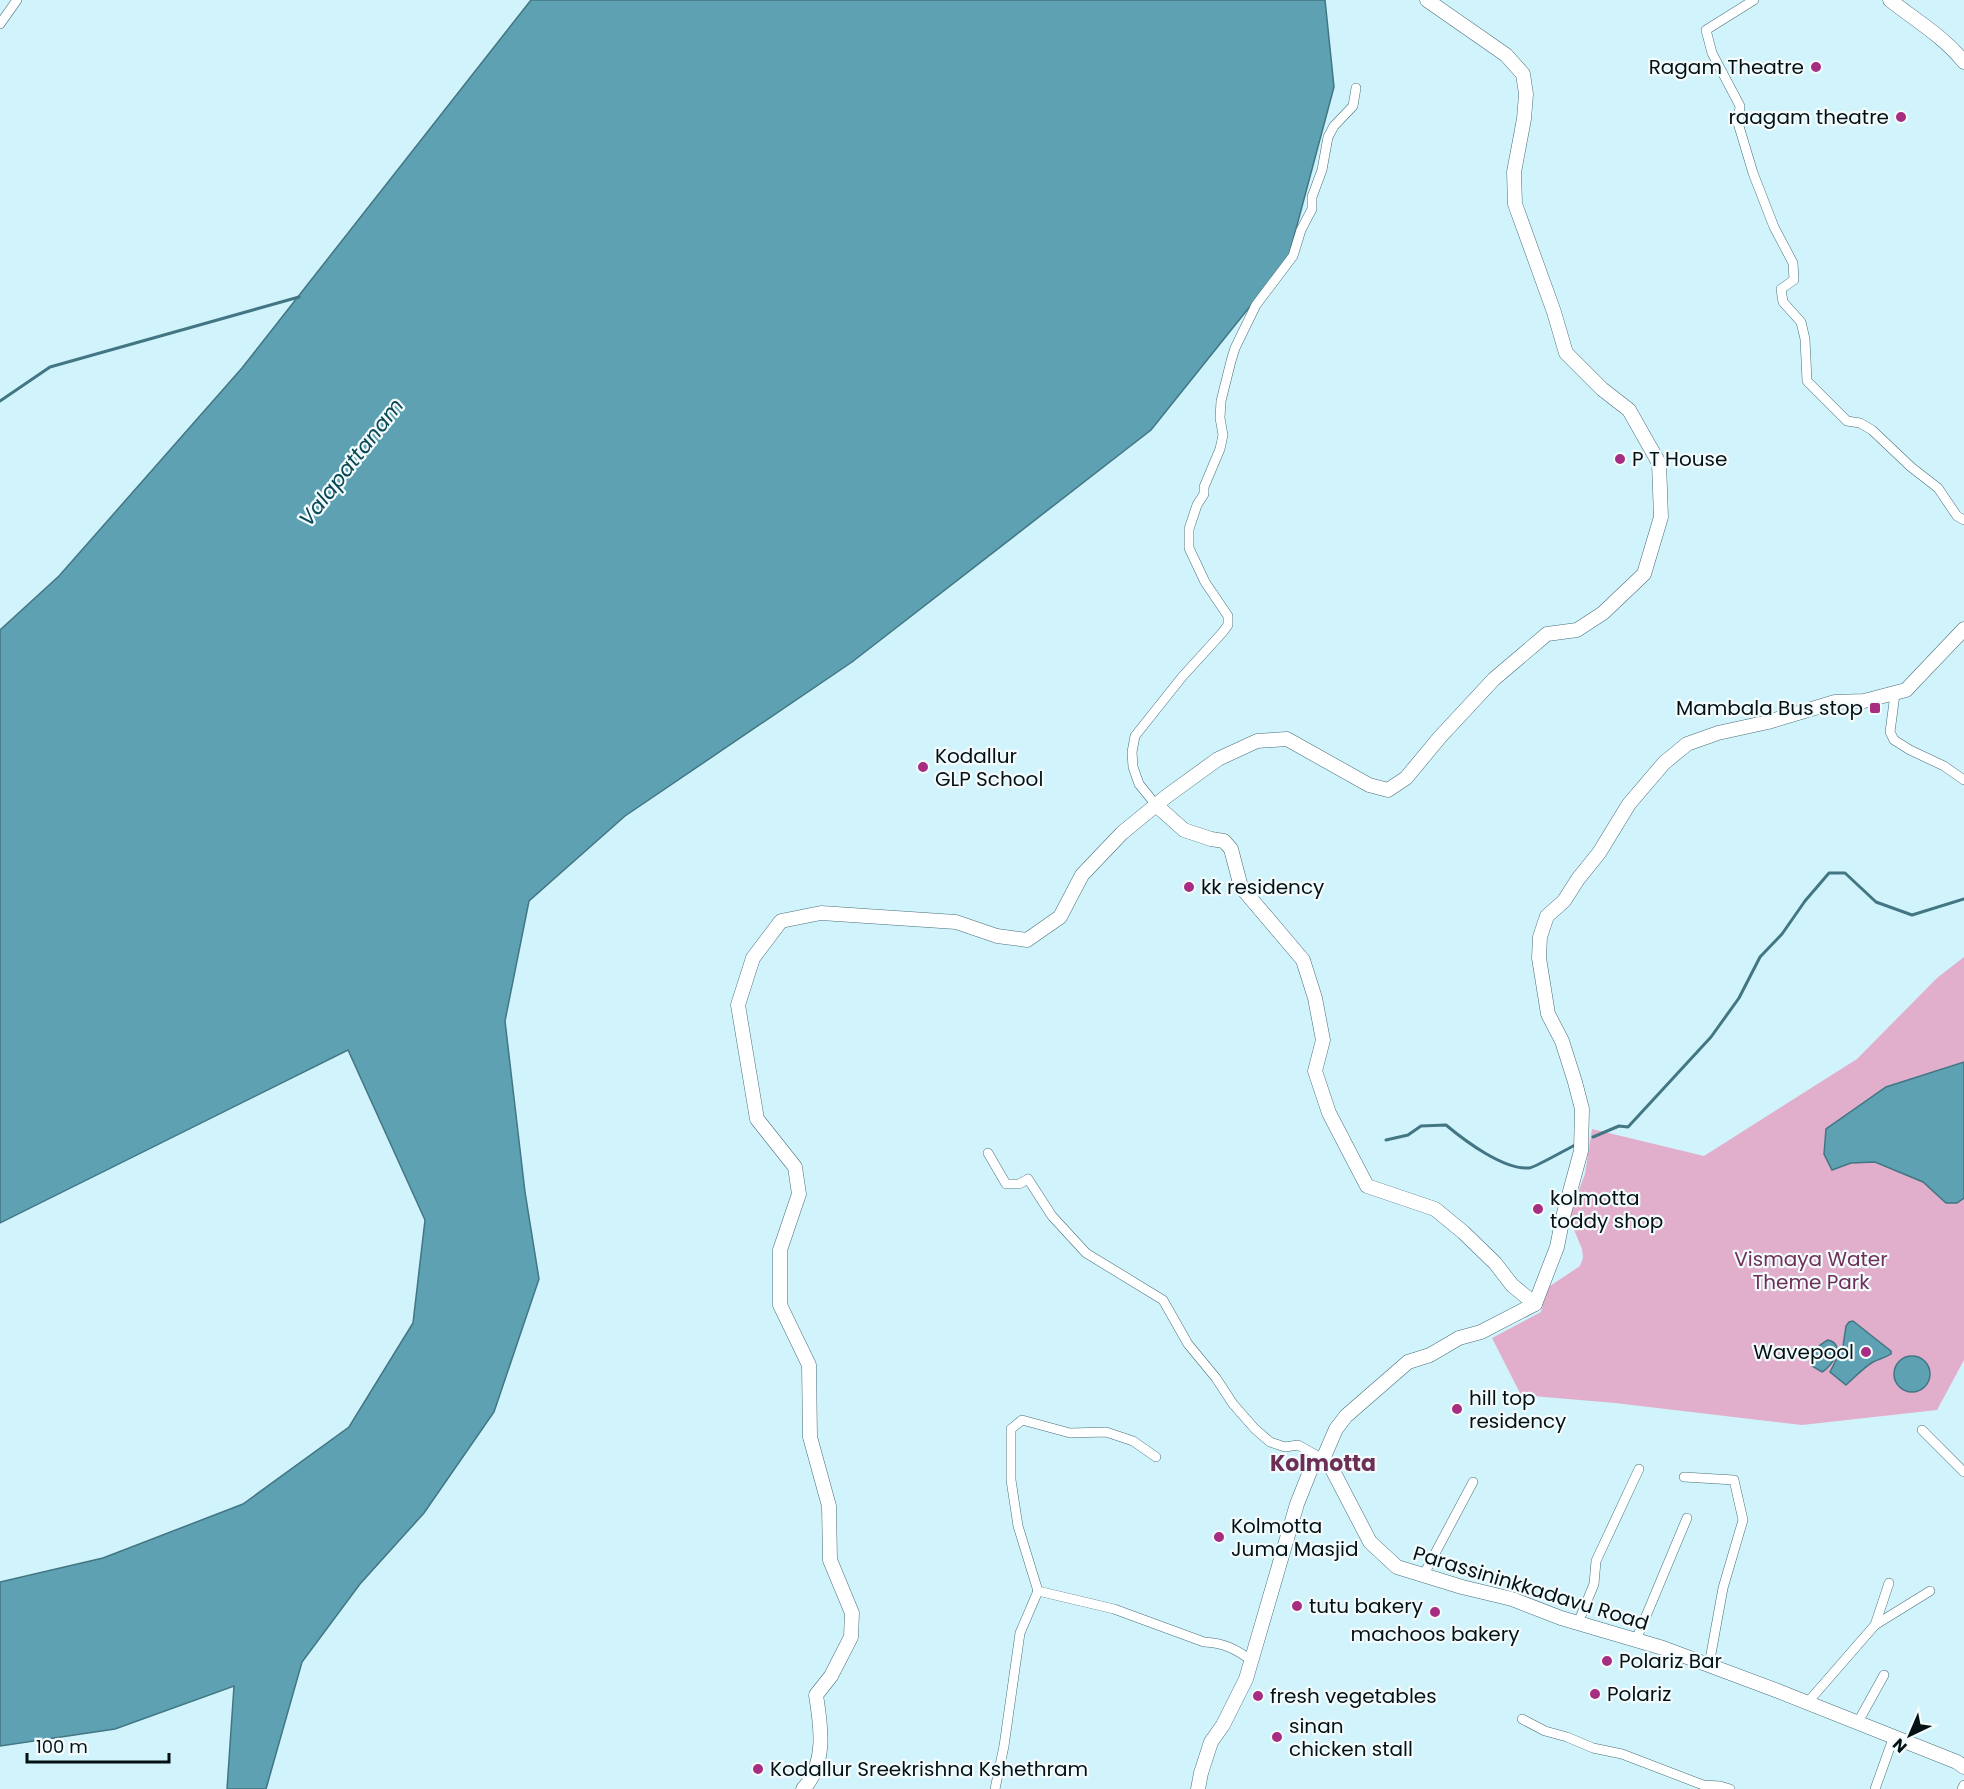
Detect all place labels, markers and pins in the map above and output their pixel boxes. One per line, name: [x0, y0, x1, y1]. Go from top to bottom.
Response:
place label: Ragam Theatre: [1649, 53, 1804, 81]
marker: Ragam Theatre: [1809, 60, 1823, 74]
place label: raagam theatre: [1728, 103, 1889, 131]
marker: raagam theatre: [1894, 110, 1908, 124]
place label: P T House: [1632, 445, 1727, 473]
marker: P T House: [1613, 452, 1627, 466]
place label: Mambala Bus stop: [1676, 694, 1863, 722]
marker: Mambala Bus stop: [1868, 701, 1882, 715]
place label: Kodallur GLP School: [935, 742, 1043, 793]
marker: Kodallur GLP School: [916, 760, 930, 774]
place label: kk residency: [1201, 873, 1324, 901]
marker: kk residency: [1182, 880, 1196, 894]
place label: kolmotta toddy shop: [1550, 1184, 1663, 1235]
marker: kolmotta toddy shop: [1531, 1202, 1545, 1216]
place label: Wavepool: [1753, 1338, 1854, 1366]
marker: Wavepool: [1859, 1345, 1873, 1359]
place label: hill top residency: [1469, 1384, 1566, 1435]
marker: hill top residency: [1450, 1402, 1464, 1416]
place label: Kolmotta Juma Masjid: [1231, 1512, 1358, 1563]
marker: Kolmotta Juma Masjid: [1212, 1530, 1226, 1544]
place label: tutu bakery: [1309, 1592, 1423, 1620]
marker: tutu bakery: [1290, 1599, 1304, 1613]
marker: machoos bakery: [1428, 1605, 1442, 1619]
place label: machoos bakery: [1351, 1620, 1519, 1648]
place label: Polariz Bar: [1619, 1647, 1722, 1675]
marker: Polariz Bar: [1600, 1654, 1614, 1668]
place label: Polariz: [1607, 1680, 1671, 1708]
place label: fresh vegetables: [1270, 1682, 1437, 1710]
marker: Polariz: [1588, 1687, 1602, 1701]
marker: fresh vegetables: [1251, 1689, 1265, 1703]
place label: sinan chicken stall: [1289, 1712, 1413, 1763]
marker: sinan chicken stall: [1270, 1730, 1284, 1744]
place label: Kodallur Sreekrishna Kshethram: [770, 1755, 1088, 1783]
marker: Kodallur Sreekrishna Kshethram: [751, 1762, 765, 1776]

